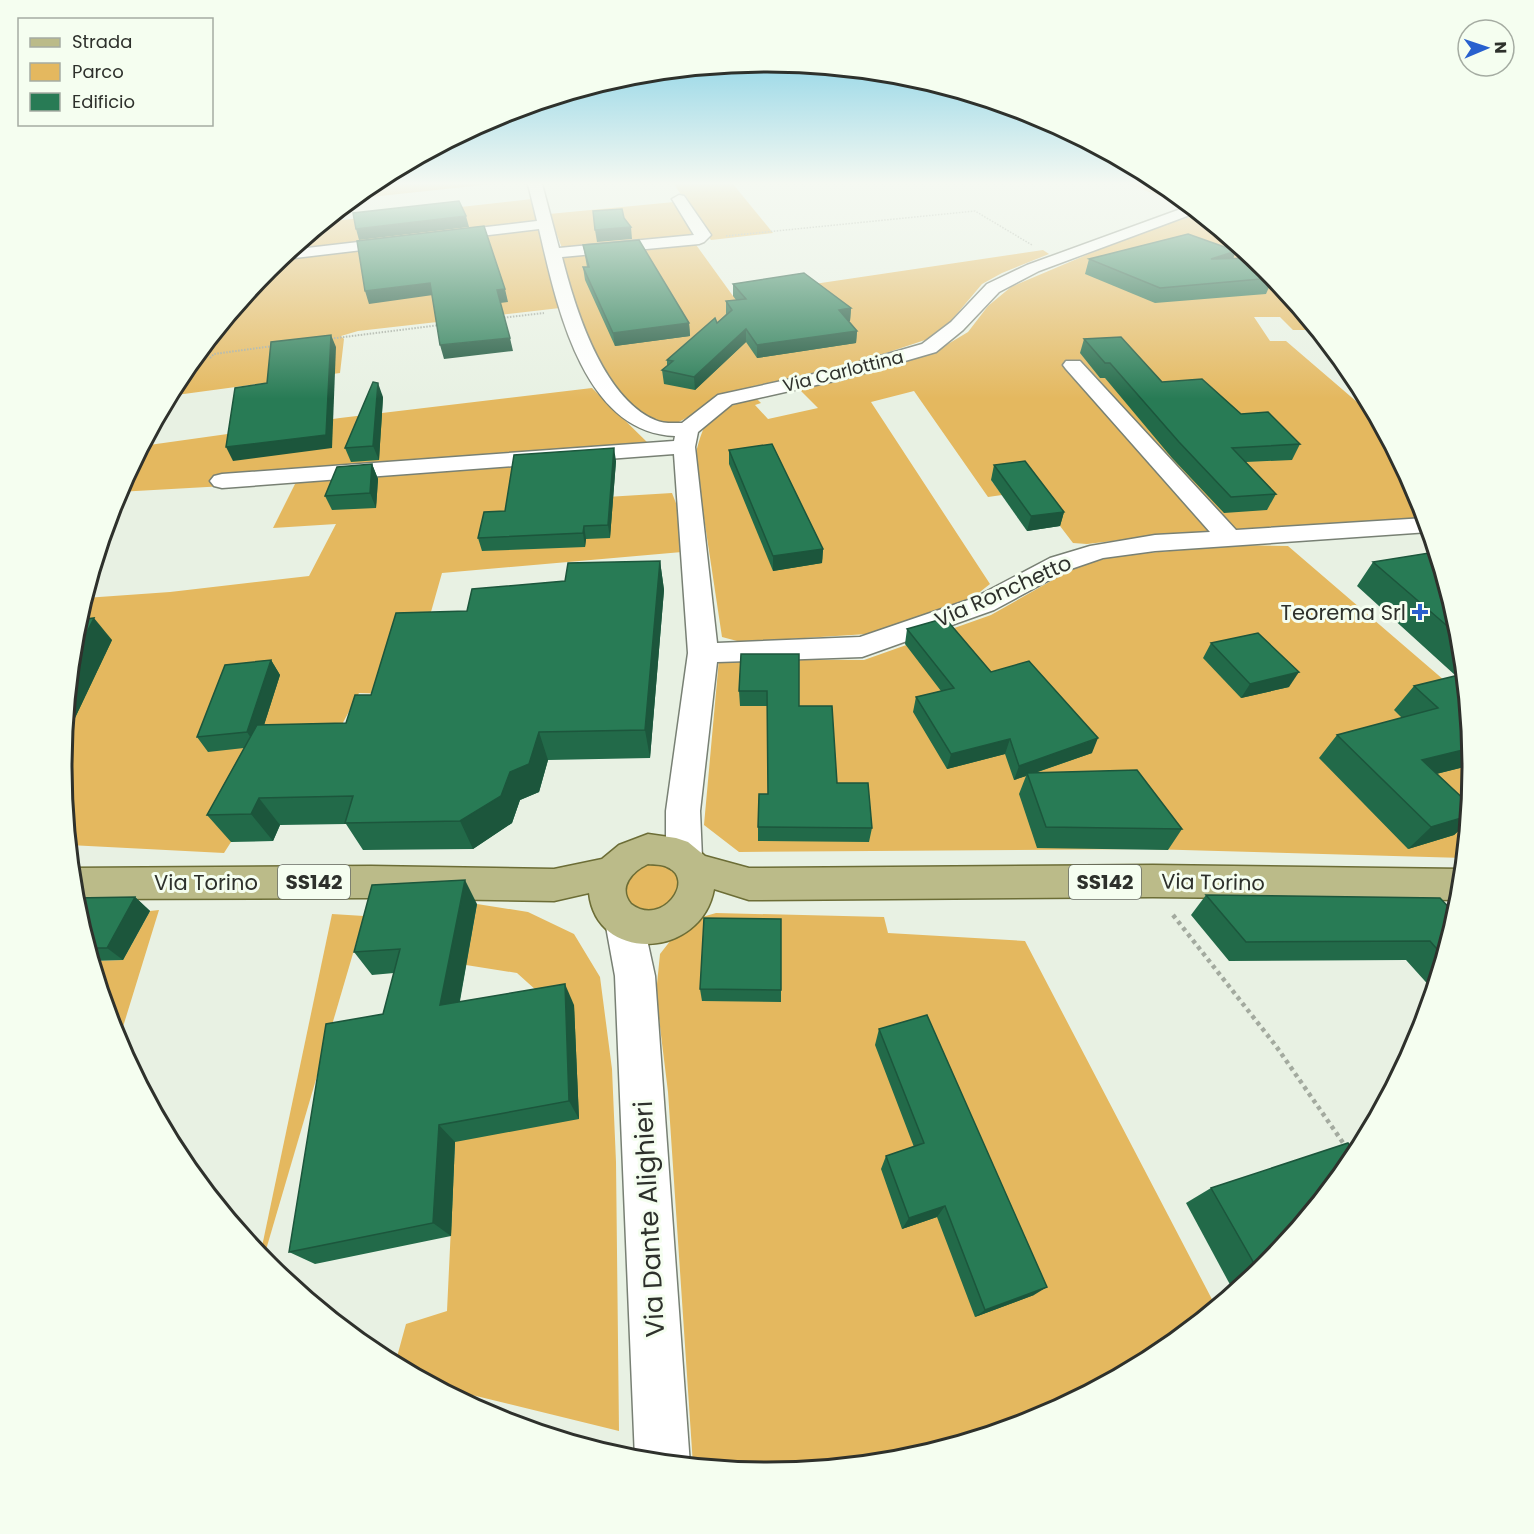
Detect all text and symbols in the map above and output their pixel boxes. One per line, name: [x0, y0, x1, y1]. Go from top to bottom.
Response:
legend: [18, 18, 213, 126]
north arrow: [1456, 18, 1516, 78]
text: Strada: [72, 29, 132, 54]
text: N: [1489, 41, 1512, 54]
text: Parco: [72, 59, 124, 84]
text: Edificio: [72, 89, 135, 114]
street label: Via Carlottina: [780, 344, 906, 398]
street label: Via Ronchetto: [930, 548, 1076, 634]
place label: Teorema Srl: [1281, 598, 1406, 627]
marker: Teorema Srl: [1411, 603, 1429, 621]
road number: SS142: [278, 865, 350, 899]
road number: SS142: [1069, 865, 1141, 899]
street label: Via Torino: [1161, 867, 1265, 897]
street label: Via Torino: [154, 868, 258, 897]
street label: Via Dante Alighieri: [625, 1100, 673, 1338]

